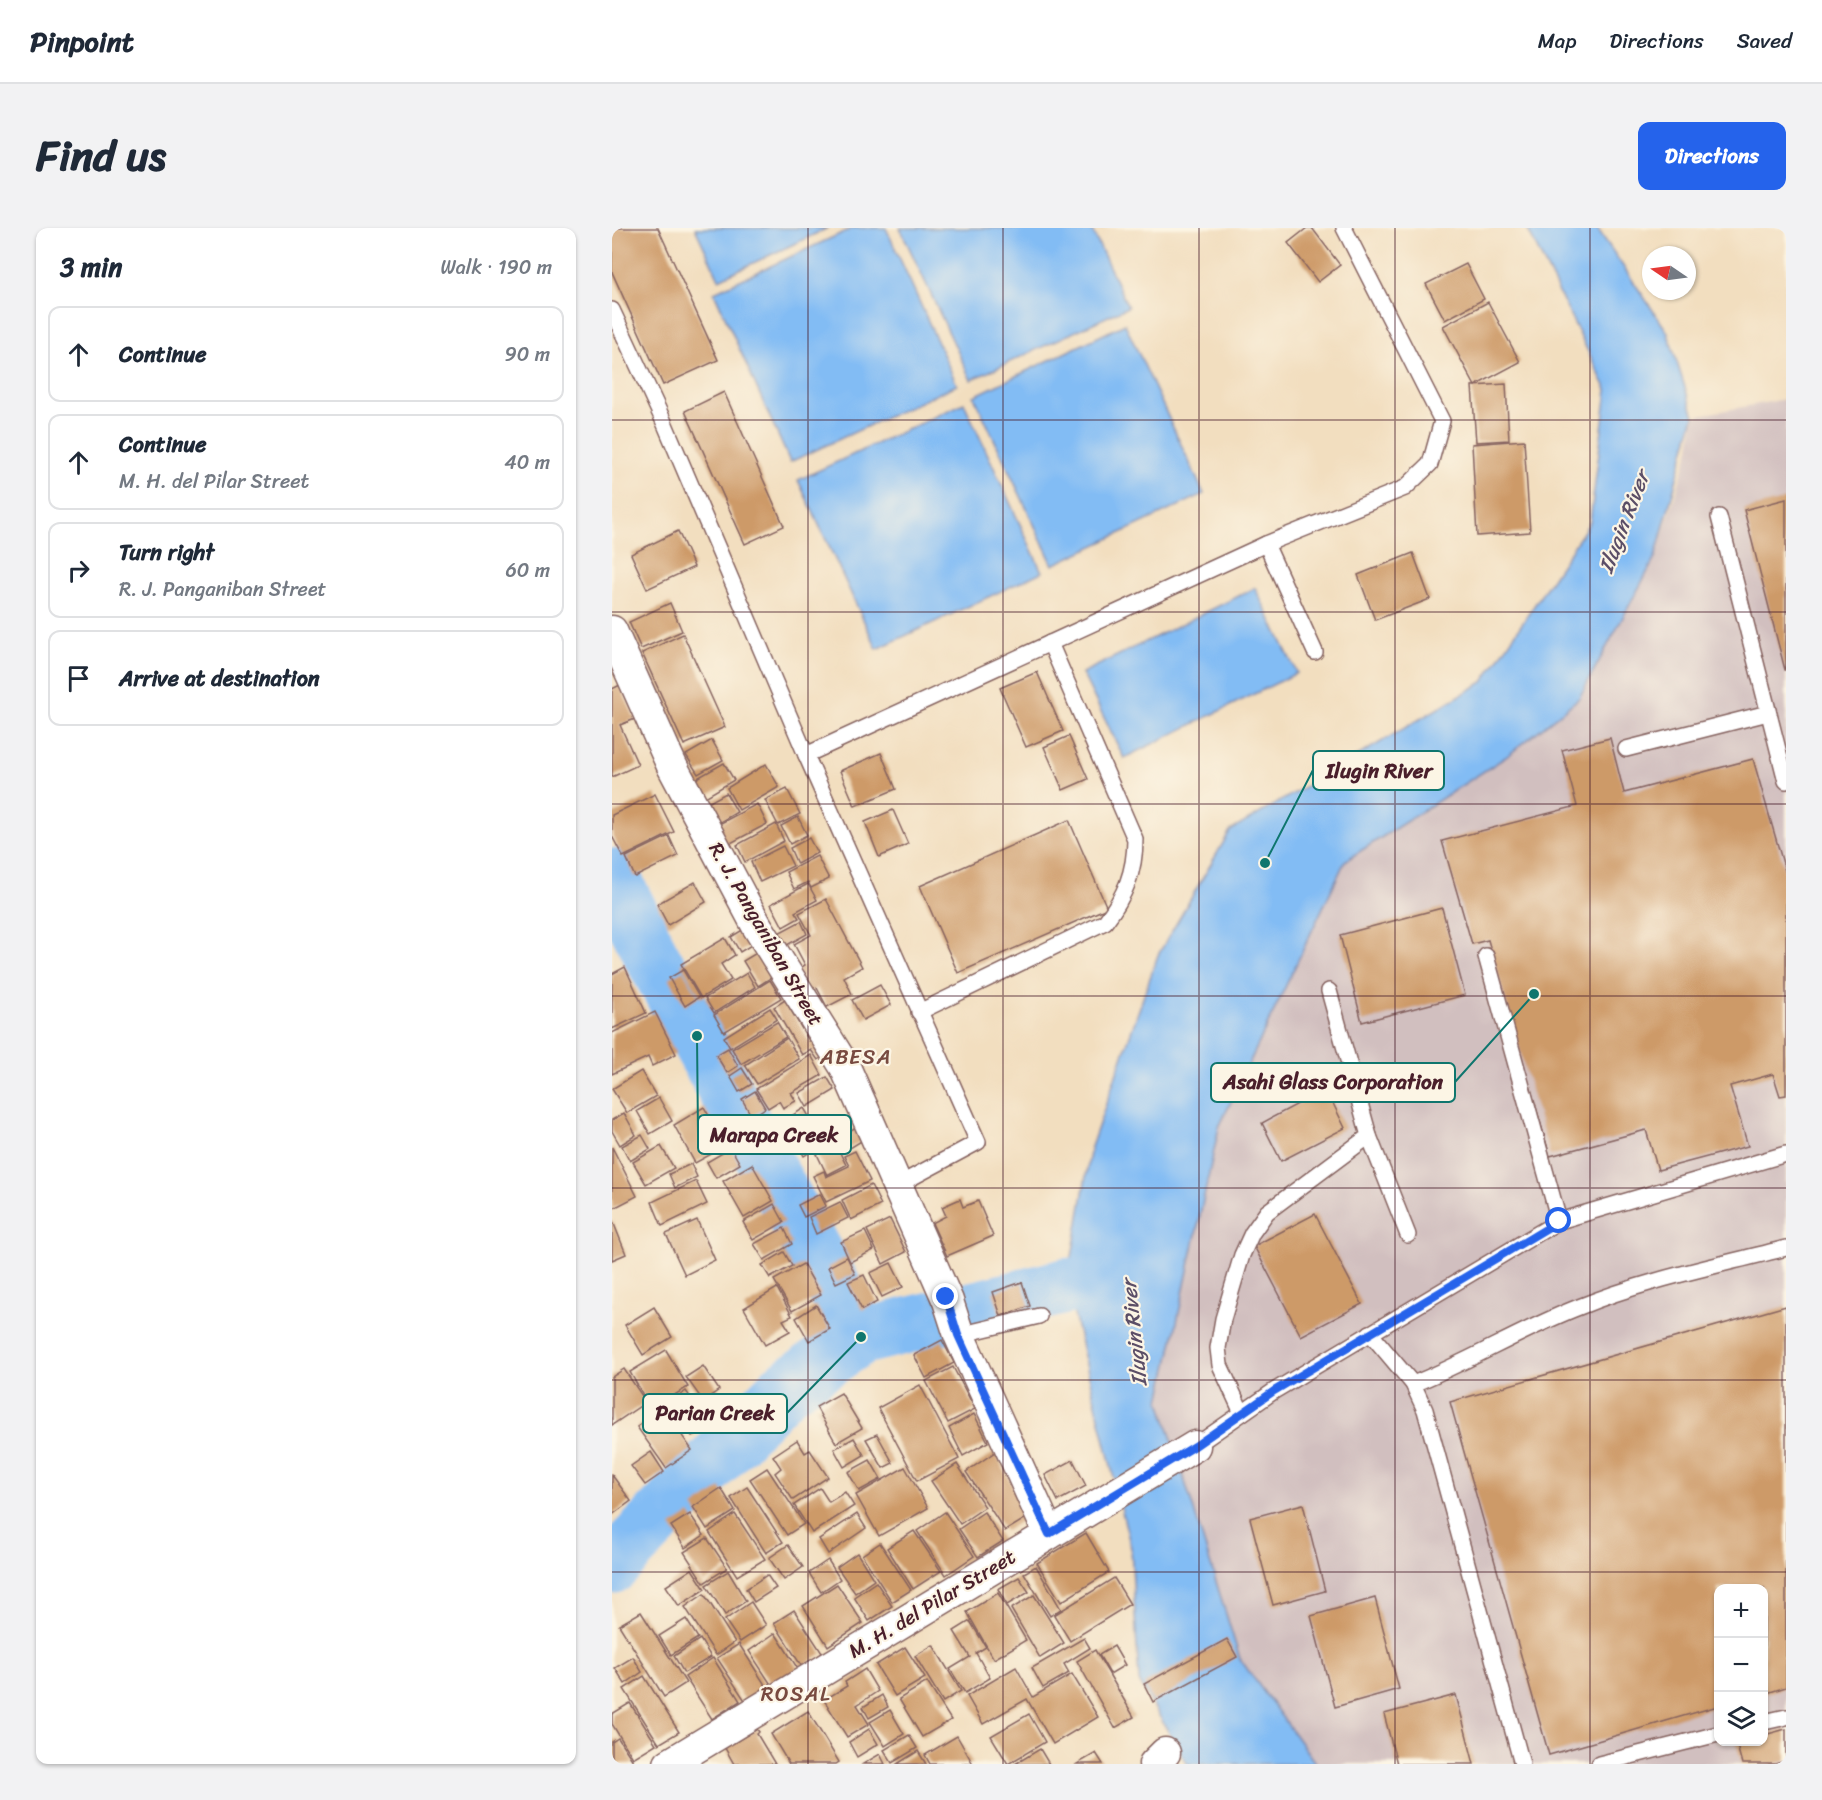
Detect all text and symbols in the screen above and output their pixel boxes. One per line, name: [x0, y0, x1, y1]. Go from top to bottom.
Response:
text: Pinpoint: [30, 17, 134, 66]
text: Map: [1538, 22, 1576, 60]
text: Directions: [1609, 22, 1704, 60]
text: Saved: [1737, 22, 1792, 60]
text: Find us: [36, 119, 166, 193]
button: Directions: [1638, 122, 1786, 190]
text: 3 min: [60, 244, 122, 290]
north arrow: [1642, 246, 1696, 300]
text: Walk · 190 m: [440, 250, 552, 285]
text: Continue: [119, 335, 207, 374]
text: 90 m: [505, 337, 550, 372]
icon: ahead: [62, 338, 95, 371]
text: Continue: [119, 425, 207, 464]
text: 40 m: [504, 445, 550, 480]
icon: ahead: [62, 446, 95, 479]
water label: Ilugin River: [1587, 461, 1662, 579]
text: M. H. del Pilar Street: [119, 464, 309, 499]
text: Turn right: [119, 533, 214, 572]
text: 60 m: [505, 553, 550, 588]
icon: right: [62, 554, 95, 587]
text: R. J. Panganiban Street: [119, 572, 326, 607]
text: Arrive at destination: [119, 659, 320, 698]
icon: arrive: [62, 662, 95, 695]
callout: Ilugin River: [1313, 751, 1444, 790]
text: Ilugin River: [1325, 752, 1435, 790]
street label: R. J. Panganiban Street: [699, 835, 833, 1033]
district label: ABESA: [819, 1038, 892, 1076]
callout: Asahi Glass Corporation: [1211, 1063, 1455, 1102]
text: Asahi Glass Corporation: [1222, 1063, 1444, 1101]
callout: Marapa Creek: [698, 1115, 851, 1154]
text: Marapa Creek: [709, 1116, 839, 1154]
route start: [1545, 1207, 1571, 1233]
water label: Ilugin River: [1109, 1274, 1159, 1389]
route end: [932, 1283, 958, 1309]
callout: Parian Creek: [643, 1394, 787, 1433]
text: Parian Creek: [655, 1394, 776, 1432]
street label: M. H. del Pilar Street: [841, 1540, 1023, 1668]
map controls: [1714, 1584, 1768, 1746]
button: +: [1714, 1584, 1768, 1638]
button: −: [1714, 1638, 1768, 1692]
district label: ROSAL: [761, 1675, 831, 1713]
button: layers: [1714, 1692, 1768, 1746]

